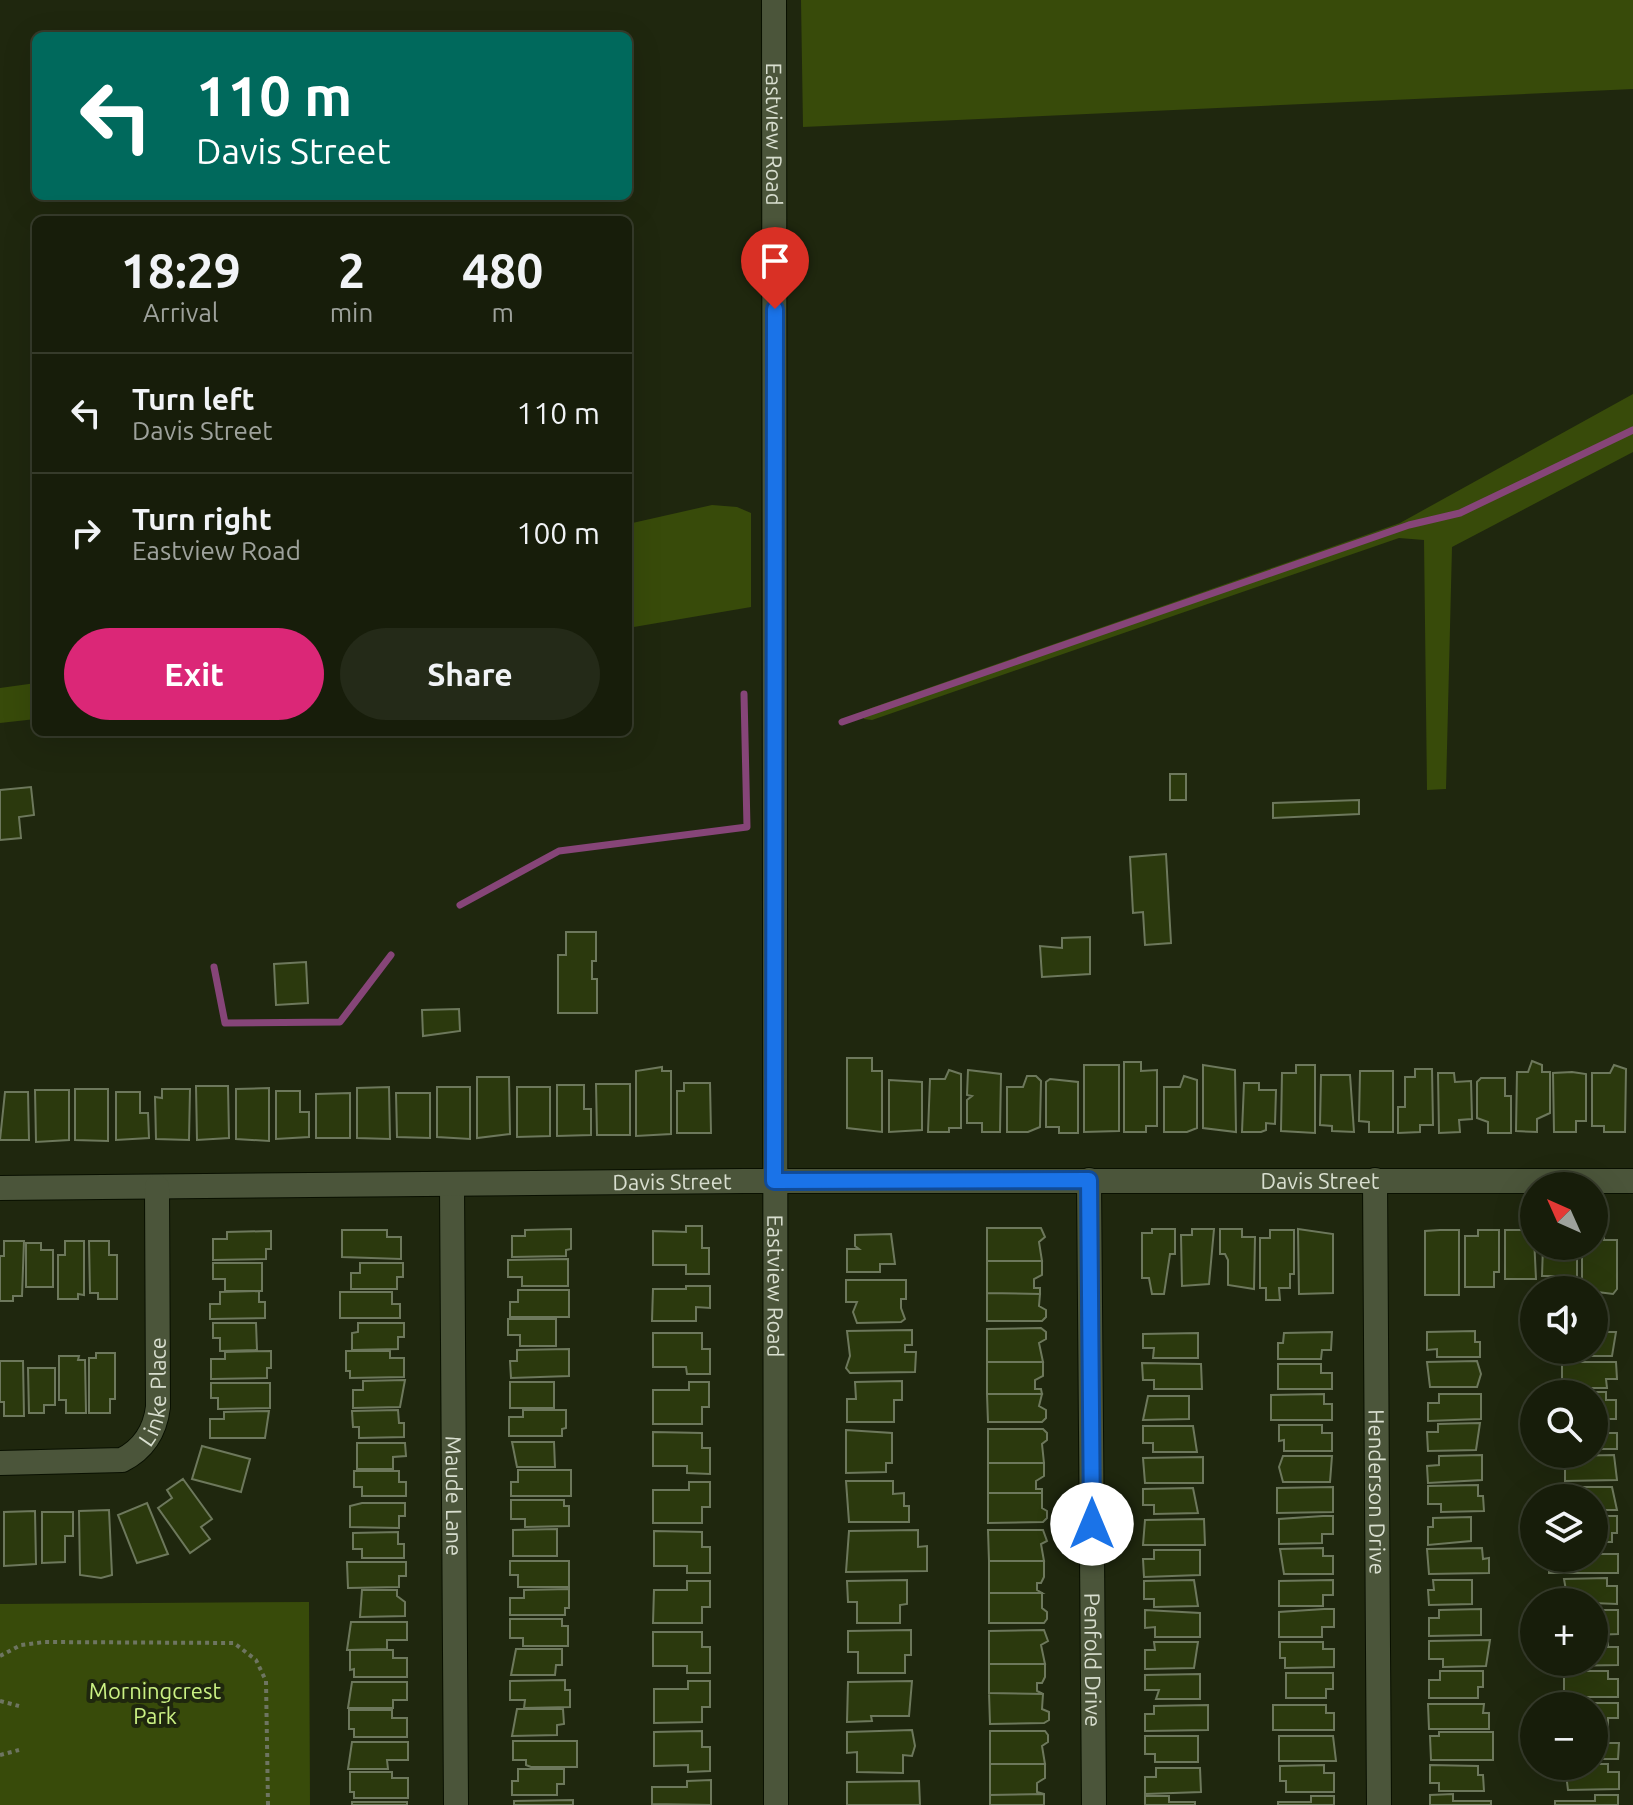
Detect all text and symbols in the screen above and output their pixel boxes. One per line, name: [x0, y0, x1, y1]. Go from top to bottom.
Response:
street label: Eastview Road: [762, 62, 787, 206]
icon: left: [64, 64, 168, 168]
text: 110 m: [196, 64, 352, 127]
text: Davis Street: [196, 130, 391, 171]
pin: [741, 227, 809, 309]
icon: arrive: [753, 239, 797, 283]
text: 18:29: [121, 243, 241, 297]
text: 2: [338, 243, 365, 297]
text: 480: [462, 243, 543, 297]
text: Arrival: [143, 298, 219, 327]
text: min: [330, 298, 373, 327]
text: m: [491, 298, 514, 327]
text: Turn left: [132, 382, 254, 416]
icon: left: [64, 391, 108, 435]
text: 110 m: [516, 396, 600, 430]
text: Davis Street: [132, 416, 273, 445]
text: Turn right: [132, 502, 272, 536]
icon: right: [64, 511, 108, 555]
text: 100 m: [516, 516, 600, 550]
text: Eastview Road: [132, 536, 301, 565]
button: Exit: [64, 628, 324, 720]
button: Share: [340, 628, 600, 720]
street label: Davis Street: [612, 1168, 732, 1194]
street label: Davis Street: [1260, 1168, 1380, 1193]
north arrow: [1520, 1172, 1608, 1260]
map controls: [1520, 1172, 1608, 1780]
street label: Eastview Road: [763, 1214, 789, 1358]
button: sound: [1520, 1276, 1608, 1364]
street label: Linke Place: [133, 1337, 170, 1450]
button: search: [1520, 1380, 1608, 1468]
street label: Henderson Drive: [1364, 1409, 1391, 1575]
street label: Maude Lane: [442, 1436, 467, 1556]
position arrow: [1050, 1482, 1134, 1566]
button: layers: [1520, 1484, 1608, 1572]
button: +: [1520, 1588, 1608, 1676]
street label: Penfold Drive: [1080, 1593, 1106, 1727]
park label: Morningcrest Park: [89, 1678, 222, 1728]
button: −: [1520, 1692, 1608, 1780]

